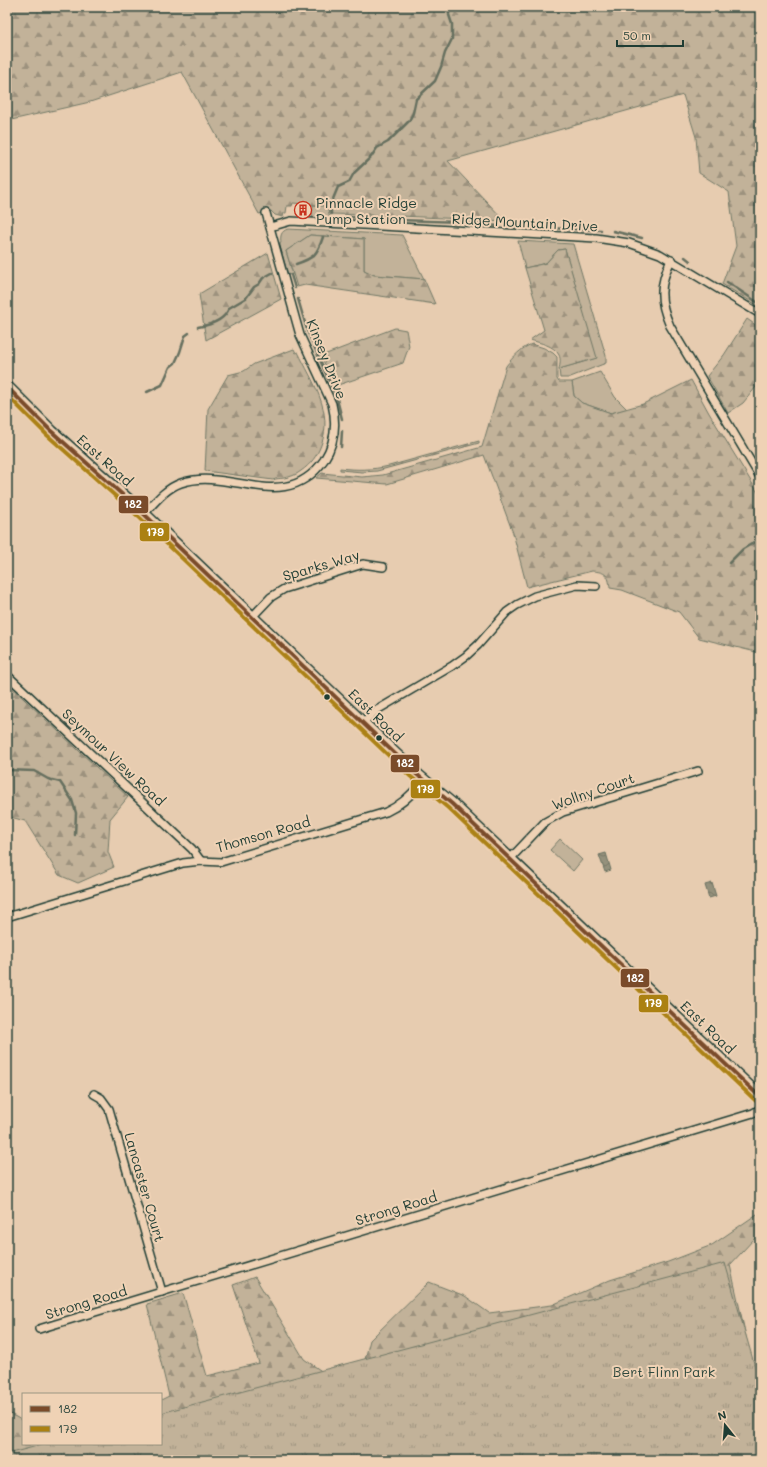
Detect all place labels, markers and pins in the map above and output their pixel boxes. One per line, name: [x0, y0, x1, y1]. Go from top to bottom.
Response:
place label: Pinnacle Ridge Pump Station: [316, 193, 417, 228]
building icon: Pinnacle Ridge Pump Station: [293, 200, 313, 220]
unlabelled marker: [322, 692, 332, 702]
unlabelled marker: [374, 733, 384, 743]

